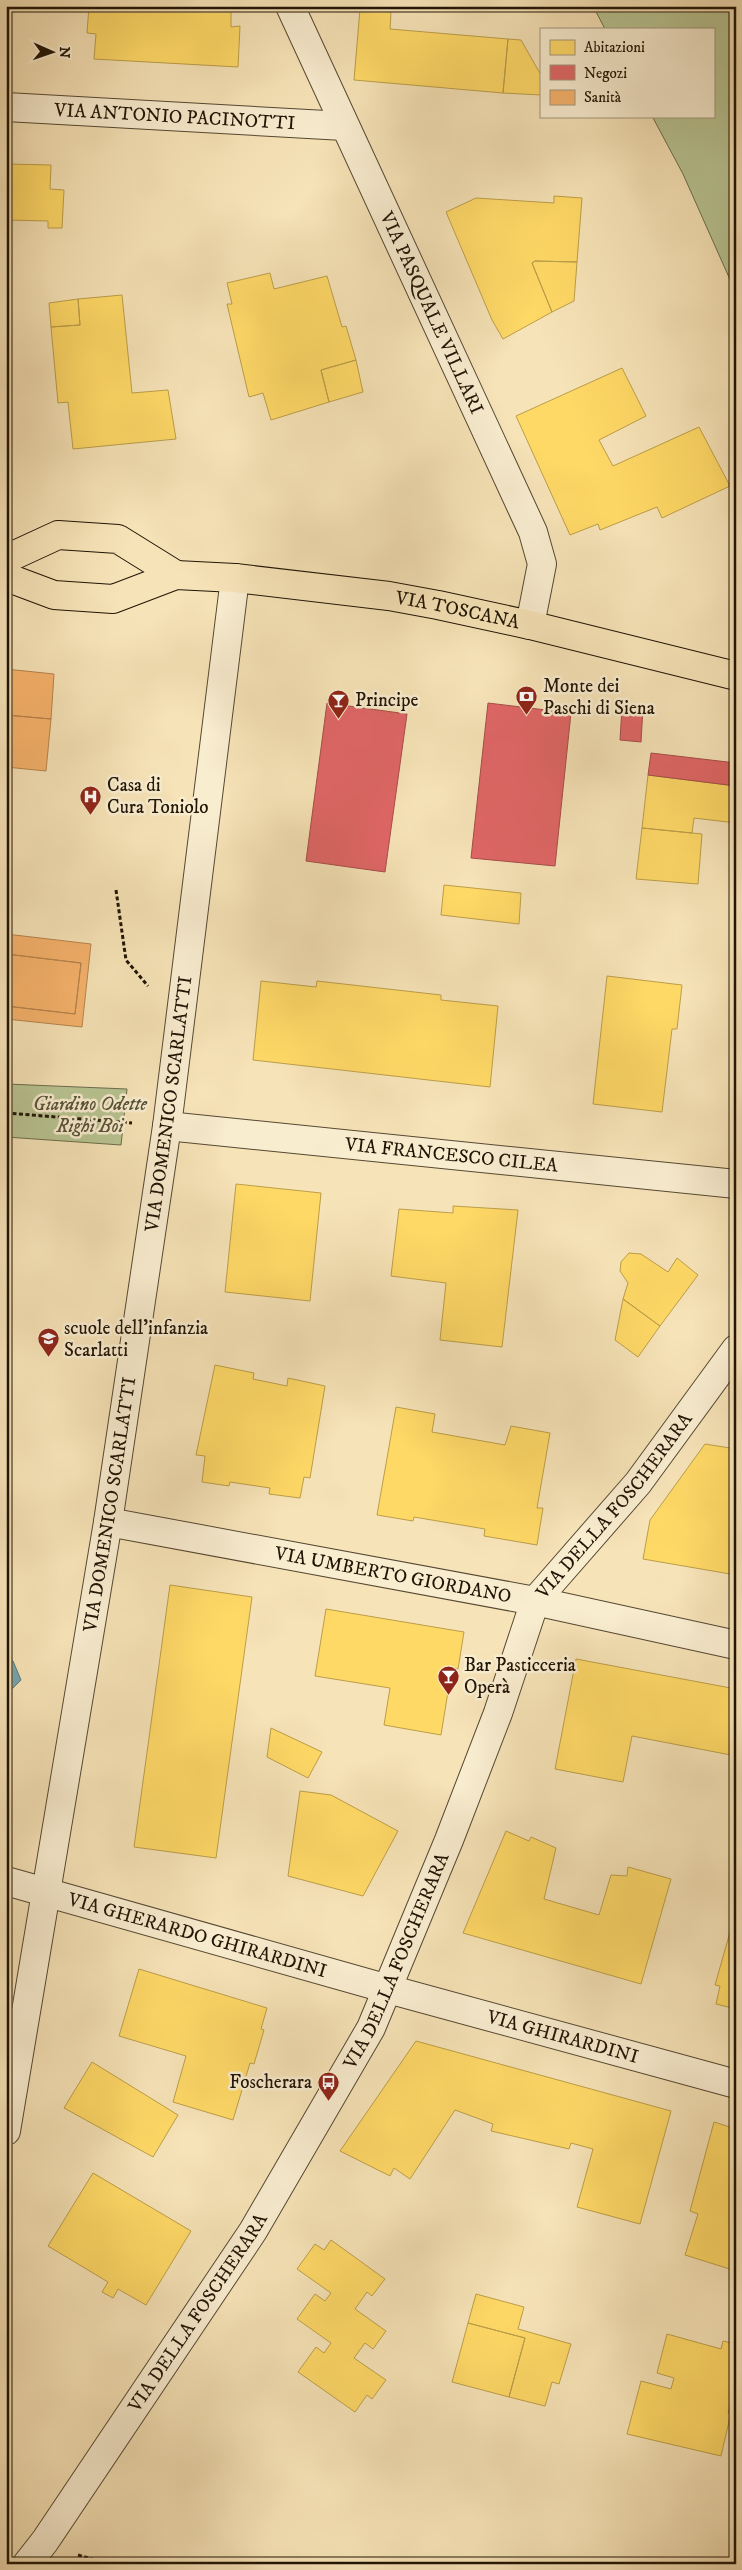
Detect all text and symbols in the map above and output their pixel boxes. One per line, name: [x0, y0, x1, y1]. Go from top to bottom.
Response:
north arrow: [28, 28, 78, 78]
legend: [540, 28, 714, 118]
text: Abitazioni: [584, 38, 645, 57]
text: N: [55, 46, 73, 59]
text: Negozi: [584, 64, 627, 83]
text: Sanità: [584, 88, 622, 107]
street label: VIA ANTONIO PACINOTTI: [53, 98, 296, 135]
street label: VIA PASQUALE VILLARI: [375, 207, 488, 418]
street label: VIA TOSCANA: [393, 586, 523, 634]
place label: Monte dei Paschi di Siena: [543, 675, 655, 720]
bank icon: Monte dei Paschi di Siena: [515, 685, 539, 716]
bar icon: Principe: [327, 688, 351, 719]
place label: Principe: [355, 689, 418, 712]
place label: Casa di Cura Toniolo: [107, 774, 209, 819]
hospital icon: Casa di Cura Toniolo: [79, 784, 103, 815]
street label: VIA DOMENICO SCARLATTI: [140, 975, 197, 1234]
park label: Giardino Odette Righi Boi: [33, 1093, 147, 1138]
street label: VIA FRANCESCO CILEA: [343, 1133, 560, 1177]
place label: scuole dell'infanzia Scarlatti: [64, 1317, 208, 1362]
school or university icon: scuole dell'infanzia Scarlatti: [36, 1327, 60, 1358]
street label: VIA DOMENICO SCARLATTI: [78, 1375, 141, 1635]
street label: VIA DELLA FOSCHERARA: [530, 1407, 698, 1604]
street label: VIA UMBERTO GIORDANO: [272, 1541, 513, 1608]
place label: Bar Pasticceria Operà: [464, 1654, 576, 1699]
bar icon: Bar Pasticceria Operà: [436, 1664, 460, 1695]
street label: VIA DELLA FOSCHERARA: [338, 1848, 454, 2074]
street label: VIA GHERARDO GHIRARDINI: [65, 1887, 330, 1983]
street label: VIA GHIRARDINI: [483, 2005, 641, 2068]
bus stop icon: Foscherara: [316, 2070, 340, 2101]
place label: Foscherara: [229, 2071, 312, 2094]
street label: VIA DELLA FOSCHERARA: [123, 2208, 273, 2417]

